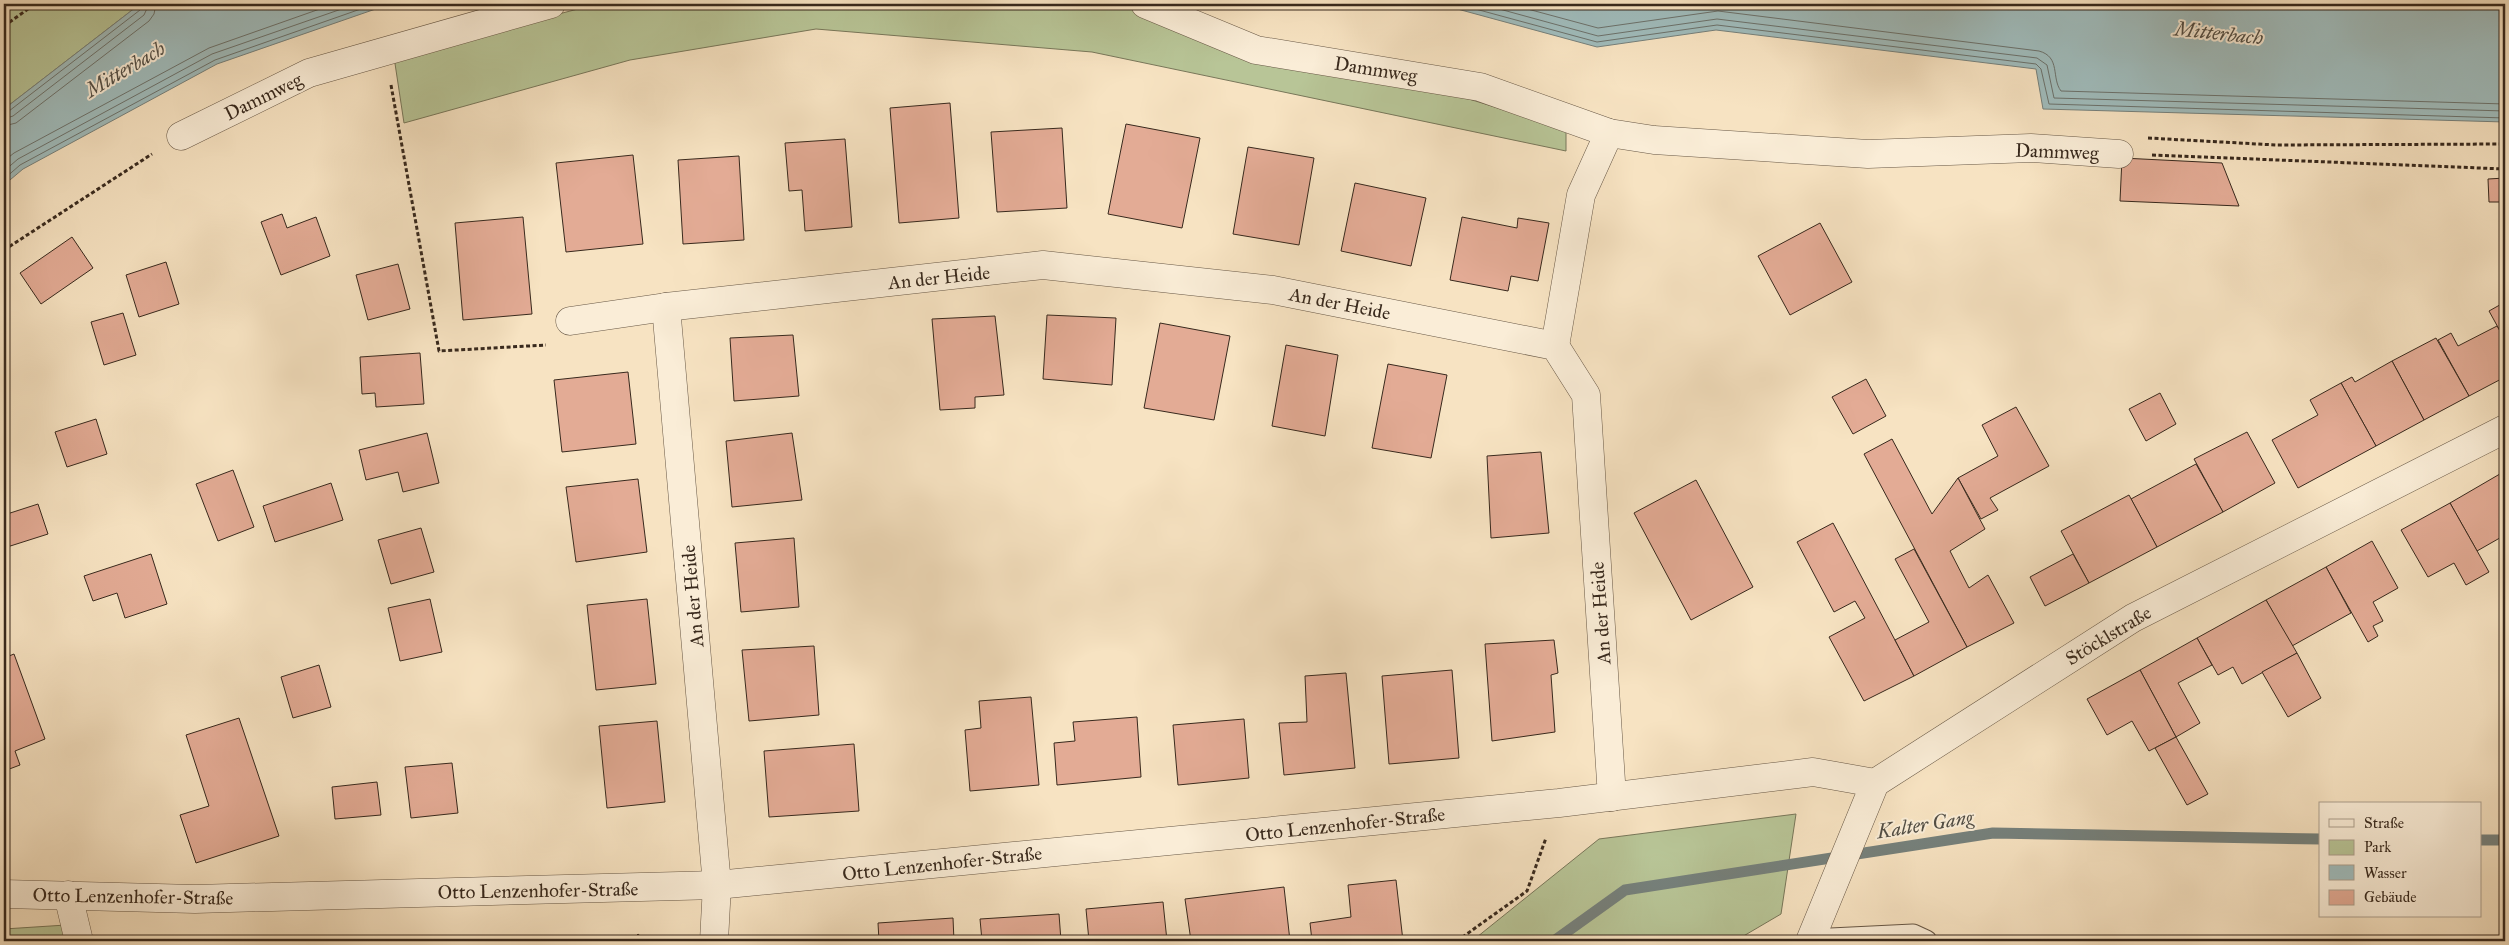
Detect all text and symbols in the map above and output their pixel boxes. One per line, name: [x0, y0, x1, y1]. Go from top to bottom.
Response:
water label: Mitterbach: [2172, 16, 2265, 50]
water label: Mitterbach: [79, 36, 169, 103]
street label: Dammweg: [1333, 52, 1419, 88]
street label: Dammweg: [221, 68, 306, 126]
street label: Dammweg: [2015, 139, 2099, 165]
street label: An der Heide: [886, 261, 991, 294]
street label: An der Heide: [1286, 282, 1393, 325]
street label: An der Heide: [677, 544, 709, 649]
street label: An der Heide: [1585, 561, 1616, 666]
street label: Stöcklstraße: [2061, 601, 2155, 670]
legend: [2319, 802, 2482, 918]
street label: Otto Lenzenhofer-Straße: [1244, 803, 1446, 846]
water label: Kalter Gang: [1874, 804, 1976, 844]
text: Straße: [2364, 814, 2404, 832]
text: Park: [2364, 838, 2391, 856]
street label: Otto Lenzenhofer-Straße: [841, 842, 1043, 885]
text: Wasser: [2364, 864, 2407, 882]
street label: Otto Lenzenhofer-Straße: [437, 877, 639, 904]
street label: Otto Lenzenhofer-Straße: [32, 883, 234, 910]
text: Gebäude: [2364, 888, 2417, 906]

